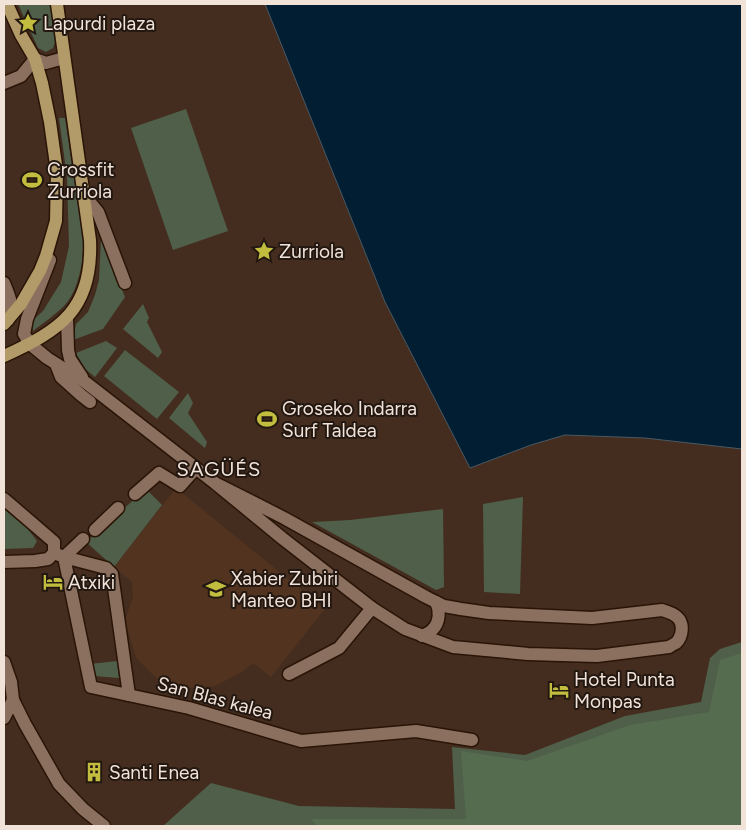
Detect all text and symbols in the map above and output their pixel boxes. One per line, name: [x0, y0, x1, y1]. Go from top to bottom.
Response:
place icon: Lapurdi plaza: [17, 12, 39, 34]
place label: Lapurdi plaza: [43, 12, 155, 35]
place label: Crossfit Zurriola: [47, 158, 114, 203]
sports icon: Crossfit Zurriola: [21, 169, 43, 191]
place icon: Zurriola: [253, 240, 275, 262]
place label: Zurriola: [279, 240, 344, 263]
place label: Groseko Indarra Surf Taldea: [282, 397, 417, 442]
sports icon: Groseko Indarra Surf Taldea: [256, 408, 278, 430]
district label: SAGÜÉS: [177, 457, 261, 481]
place label: Xabier Zubiri Manteo BHI: [231, 567, 338, 612]
hotel icon: Atxiki: [42, 571, 64, 593]
place label: Atxiki: [68, 571, 115, 594]
school or university icon: Xabier Zubiri Manteo BHI: [205, 578, 227, 600]
place label: Hotel Punta Monpas: [574, 668, 675, 713]
street label: San Blas kalea: [155, 672, 275, 724]
hotel icon: Hotel Punta Monpas: [548, 679, 570, 701]
building icon: Santi Enea: [83, 761, 105, 783]
place label: Santi Enea: [109, 761, 199, 784]

